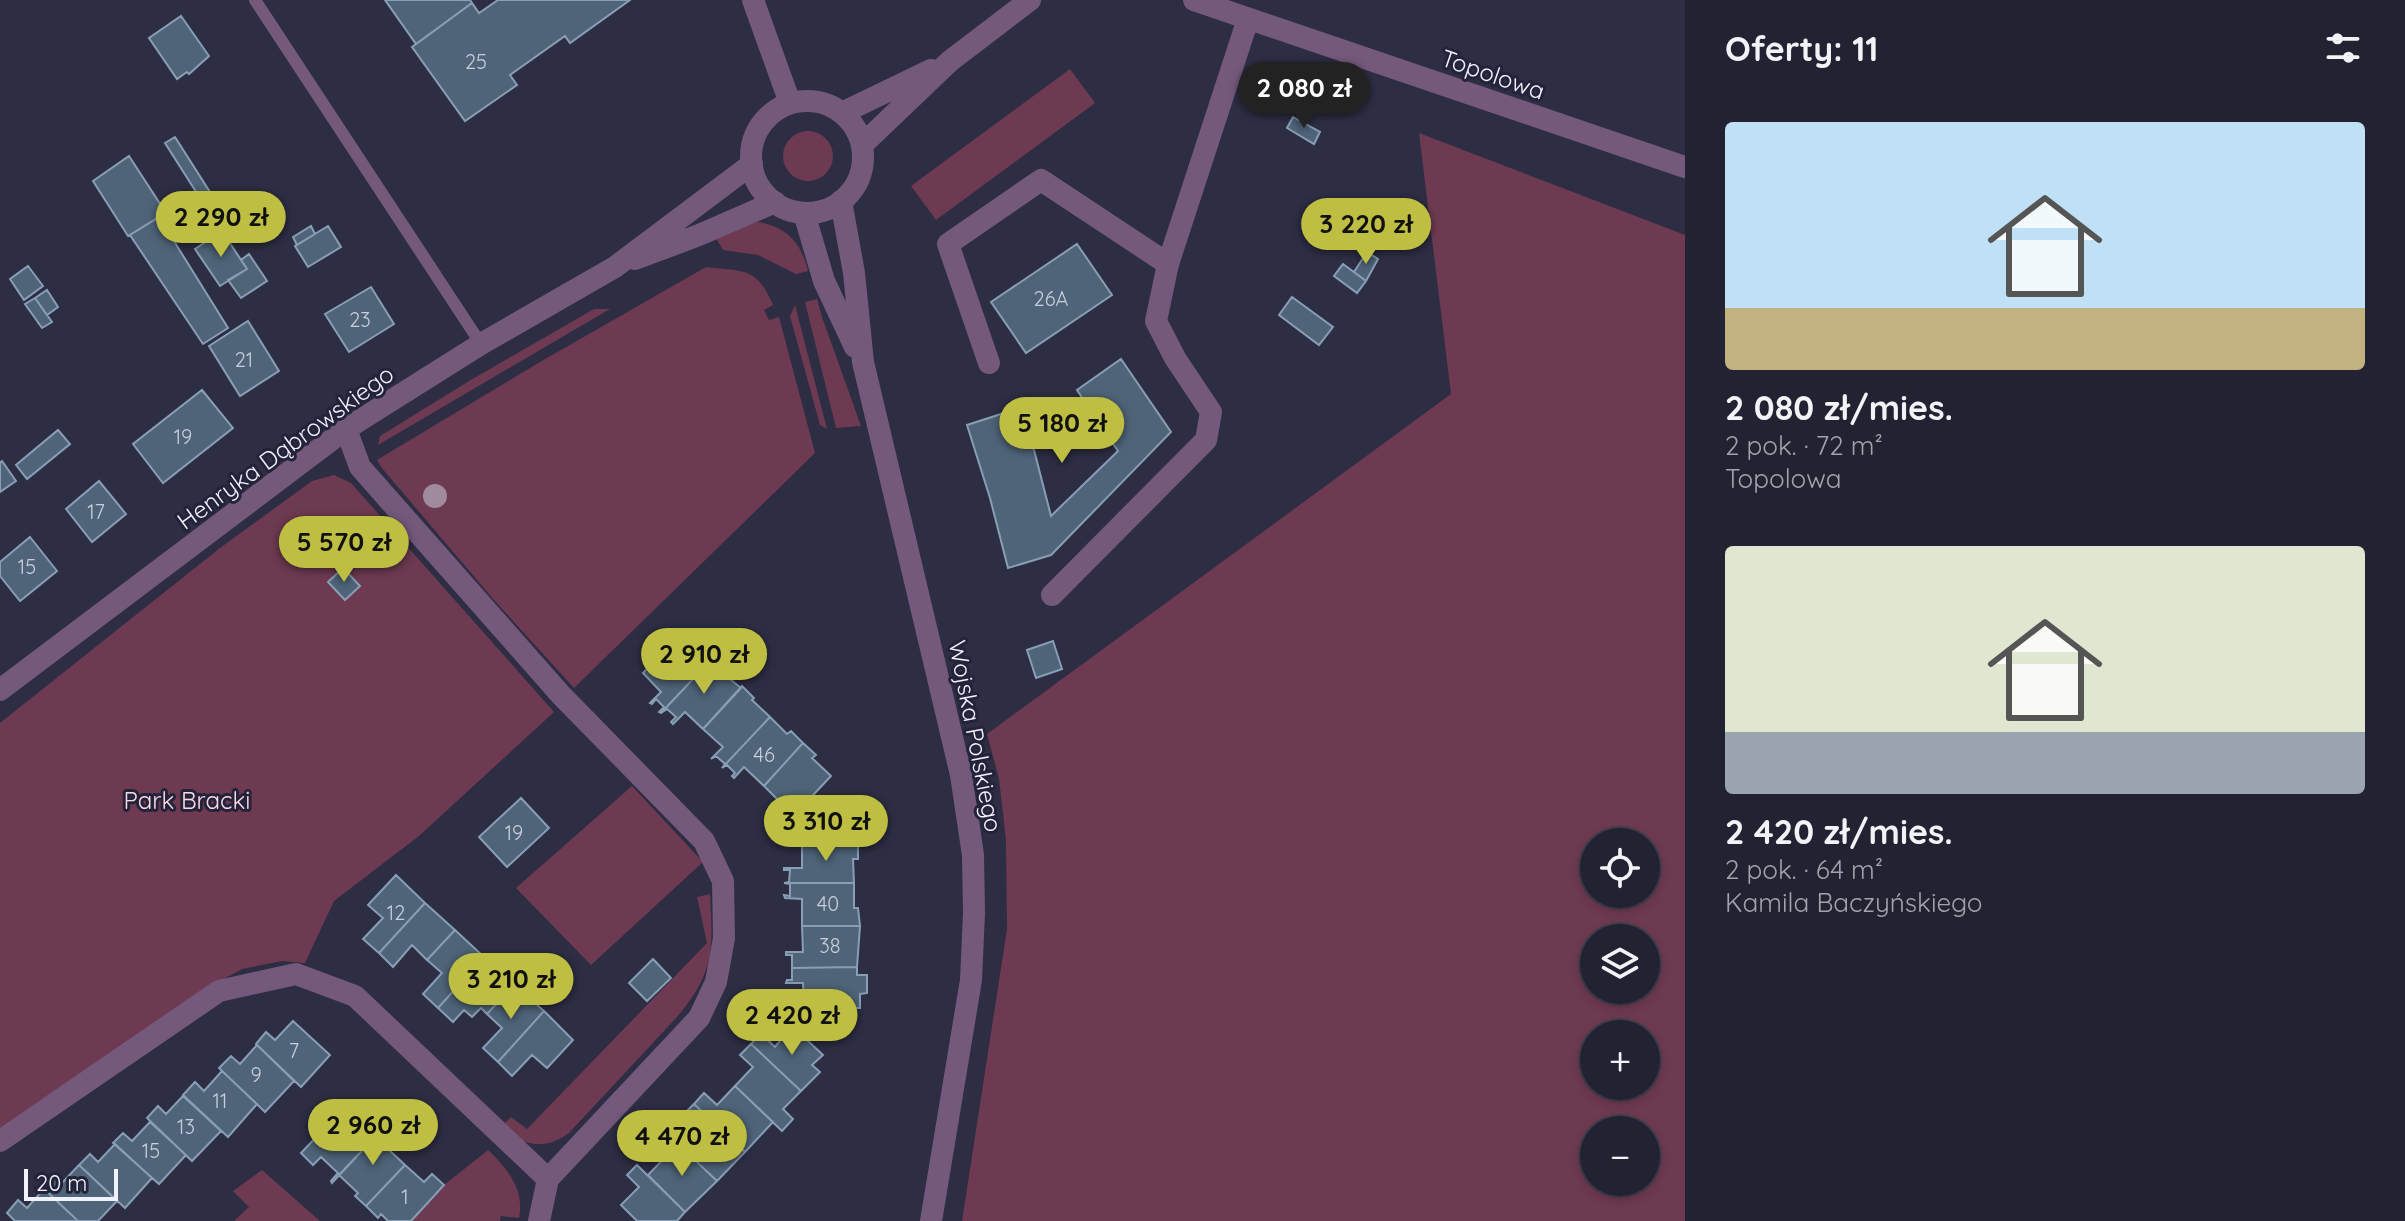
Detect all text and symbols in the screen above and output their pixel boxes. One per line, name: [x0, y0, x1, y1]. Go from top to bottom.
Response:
icon: filters: [2321, 26, 2365, 70]
text: Oferty: 11: [1725, 27, 1879, 70]
street label: Topolowa: [1437, 42, 1549, 106]
house number: 25: [465, 49, 487, 74]
pin: 2 080 zł: [1221, 62, 1387, 130]
text: 2 080 zł: [1256, 71, 1352, 104]
icon: home: [1973, 174, 2117, 318]
pin: 2 290 zł: [138, 191, 304, 259]
pin: 3 220 zł: [1283, 198, 1449, 266]
text: 2 290 zł: [174, 200, 268, 233]
text: 3 220 zł: [1319, 207, 1413, 240]
house number: 26A: [1034, 286, 1068, 311]
house number: 23: [349, 307, 371, 332]
house number: 21: [235, 347, 253, 372]
street label: Henryka Dąbrowskiego: [171, 358, 399, 536]
text: 2 080 zł/mies.: [1725, 386, 1953, 429]
pin: 5 180 zł: [979, 397, 1145, 465]
text: 5 180 zł: [1017, 406, 1107, 439]
house number: 19: [174, 424, 192, 449]
text: 2 pok. · 72 m²: [1725, 429, 1883, 462]
text: Topolowa: [1725, 462, 1842, 495]
house number: 17: [87, 499, 105, 524]
pin: 5 570 zł: [261, 516, 427, 584]
text: 5 570 zł: [297, 525, 391, 558]
house number: 15: [18, 554, 36, 579]
icon: home: [1973, 598, 2117, 742]
pin: 2 910 zł: [621, 628, 787, 696]
text: 2 910 zł: [659, 637, 749, 670]
street label: Wojska Polskiego: [943, 638, 1009, 834]
house number: 46: [753, 742, 775, 767]
park label: Park Bracki: [124, 785, 250, 815]
pin: 3 310 zł: [743, 795, 909, 863]
text: 3 310 zł: [782, 804, 870, 837]
text: 2 420 zł/mies.: [1725, 810, 1953, 853]
house number: 19: [505, 820, 523, 845]
map controls: [1580, 828, 1660, 1196]
button: locate: [1580, 828, 1660, 908]
text: 2 pok. · 64 m²: [1725, 853, 1883, 886]
text: Kamila Baczyńskiego: [1725, 886, 1982, 919]
house number: 40: [817, 891, 839, 916]
house number: 12: [387, 900, 405, 925]
button: layers: [1580, 924, 1660, 1004]
house number: 38: [819, 933, 841, 958]
pin: 3 210 zł: [428, 953, 594, 1021]
text: 3 210 zł: [467, 962, 556, 995]
pin: 2 420 zł: [709, 989, 875, 1057]
text: 2 420 zł: [744, 998, 840, 1031]
button: +: [1580, 1020, 1660, 1100]
house number: 7: [289, 1038, 299, 1063]
house number: 9: [250, 1062, 262, 1087]
house number: 11: [213, 1088, 227, 1113]
pin: 2 960 zł: [290, 1099, 456, 1167]
text: 2 960 zł: [326, 1108, 420, 1141]
pin: 4 470 zł: [599, 1110, 765, 1178]
house number: 13: [177, 1114, 195, 1139]
button: −: [1580, 1116, 1660, 1196]
text: 4 470 zł: [635, 1119, 729, 1152]
house number: 15: [142, 1138, 160, 1163]
scale bar: [24, 1165, 118, 1201]
text: 20 m: [36, 1169, 87, 1197]
house number: 1: [401, 1184, 409, 1209]

